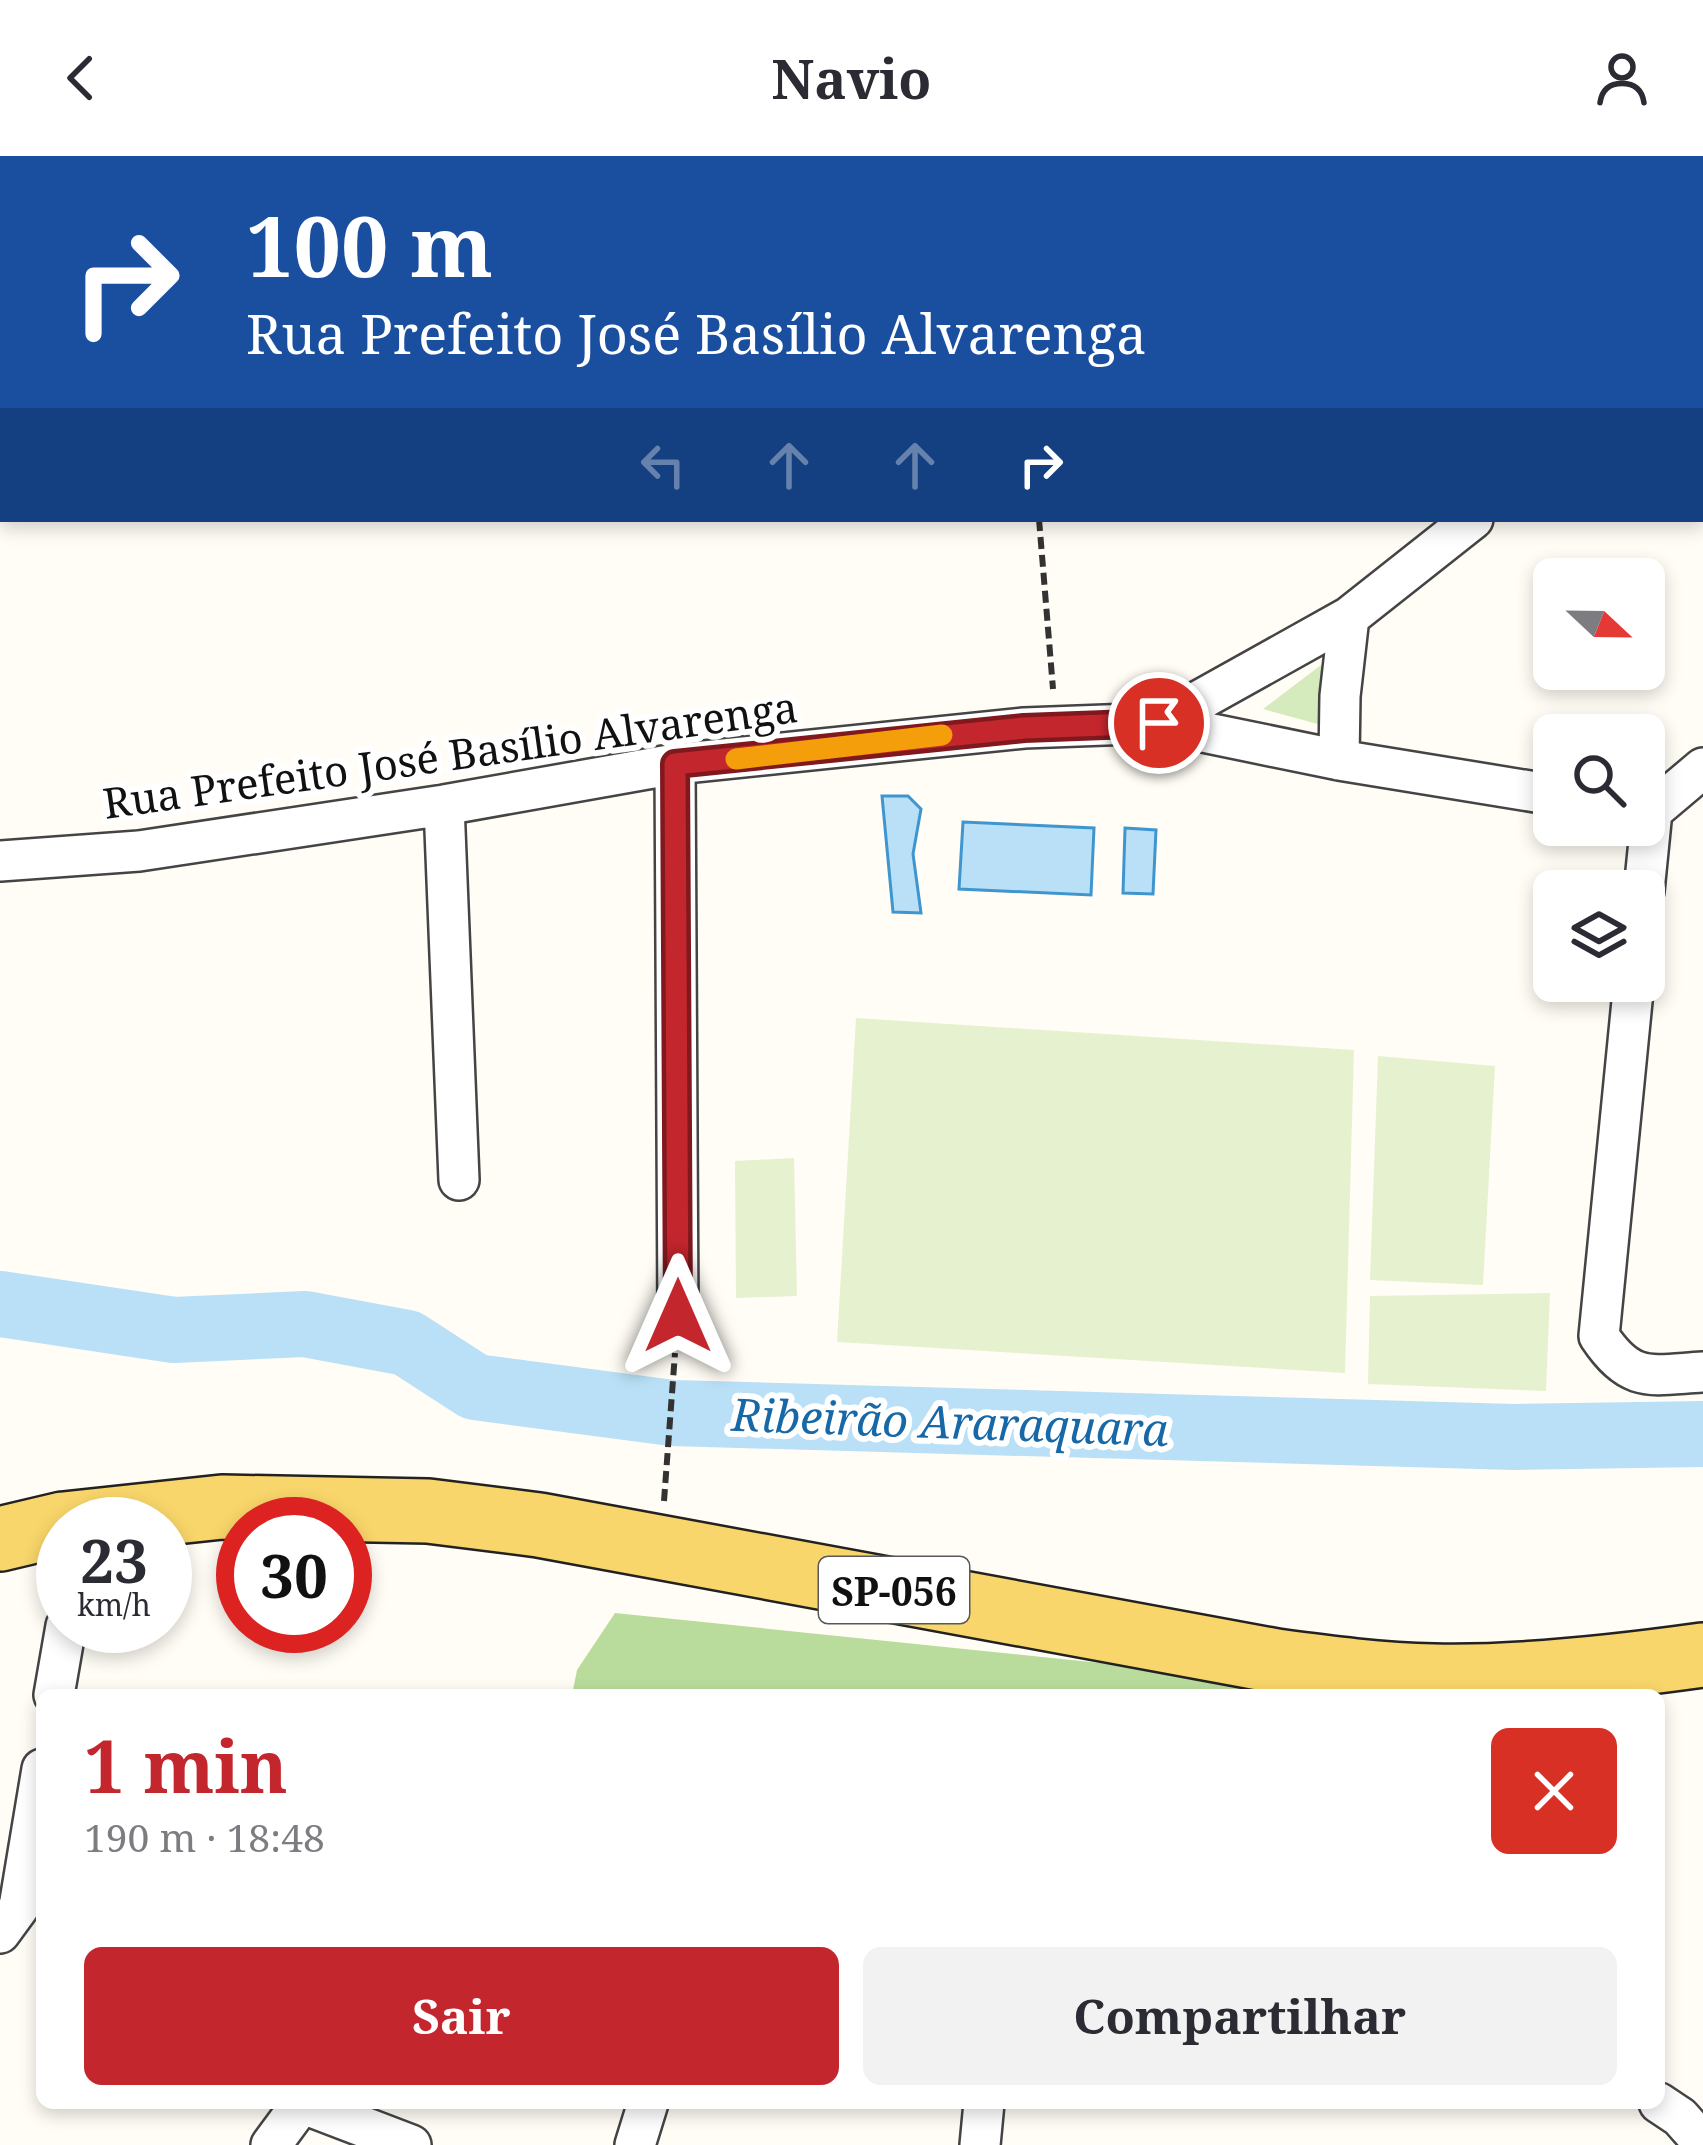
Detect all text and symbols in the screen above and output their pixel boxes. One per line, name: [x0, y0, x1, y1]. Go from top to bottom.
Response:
text: Navio: [772, 41, 931, 115]
icon: back: [48, 45, 114, 111]
icon: person: [1589, 45, 1655, 111]
text: 100 m: [246, 187, 493, 302]
icon: right: [48, 204, 204, 360]
text: Rua Prefeito José Basílio Alvarenga: [246, 296, 1147, 370]
icon: left: [630, 432, 696, 498]
icon: ahead: [756, 432, 822, 498]
icon: ahead: [882, 432, 948, 498]
icon: right: [1008, 432, 1074, 498]
north arrow: [1533, 558, 1665, 690]
map controls: [1533, 558, 1665, 1002]
pin: [1108, 672, 1210, 774]
street label: Rua Prefeito José Basílio Alvarenga: [99, 677, 801, 831]
icon: arrive: [1126, 690, 1192, 756]
button: search: [1533, 714, 1665, 846]
button: layers: [1533, 870, 1665, 1002]
position arrow: [615, 1253, 741, 1379]
water label: Ribeirão Araraquara: [730, 1383, 1169, 1459]
speed limit sign: 30: [216, 1497, 372, 1653]
text: 23: [80, 1519, 148, 1601]
road number: SP-056: [819, 1557, 969, 1623]
text: km/h: [77, 1584, 151, 1625]
text: 1 min: [84, 1716, 288, 1814]
button: close: [1491, 1728, 1617, 1854]
text: 190 m · 18:48: [84, 1810, 325, 1863]
button: Sair: [84, 1947, 839, 2085]
button: Compartilhar: [863, 1947, 1617, 2085]

